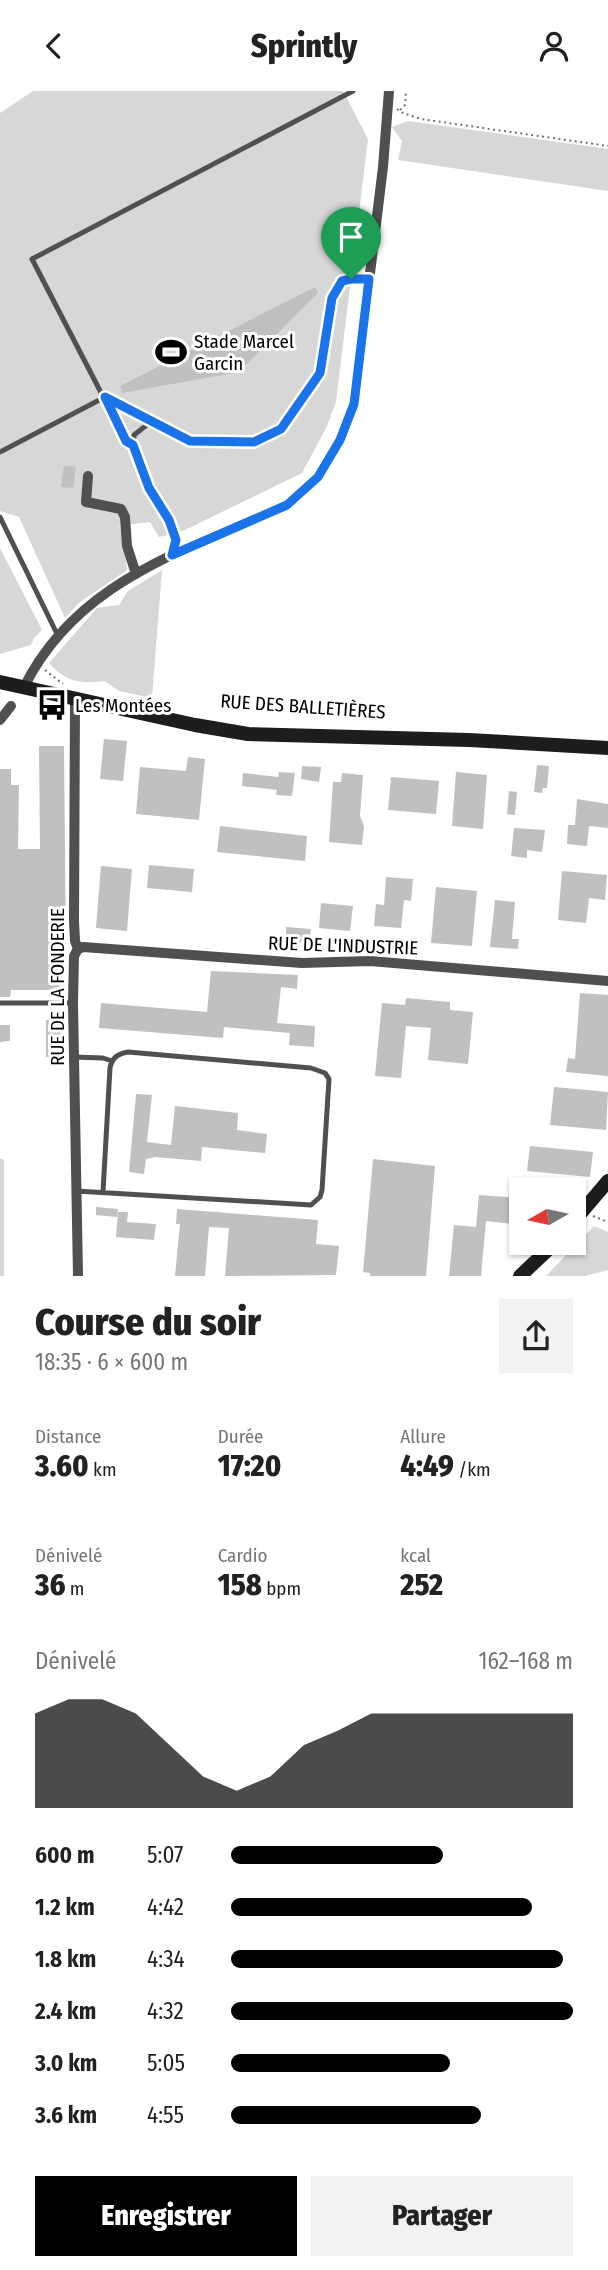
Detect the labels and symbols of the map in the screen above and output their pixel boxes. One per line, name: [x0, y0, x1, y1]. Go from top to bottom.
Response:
pin: [321, 207, 381, 279]
place label: Stade Marcel Garcin: [194, 330, 294, 375]
sports icon: Stade Marcel Garcin: [154, 335, 188, 369]
bus stop icon: Les Montées: [35, 688, 69, 722]
street label: RUE DES BALLETIÈRES: [220, 689, 386, 724]
place label: Les Montées: [75, 694, 171, 717]
street label: RUE DE LA FONDERIE: [46, 908, 69, 1066]
street label: RUE DE L'INDUSTRIE: [268, 931, 419, 960]
north arrow: [509, 1178, 586, 1255]

